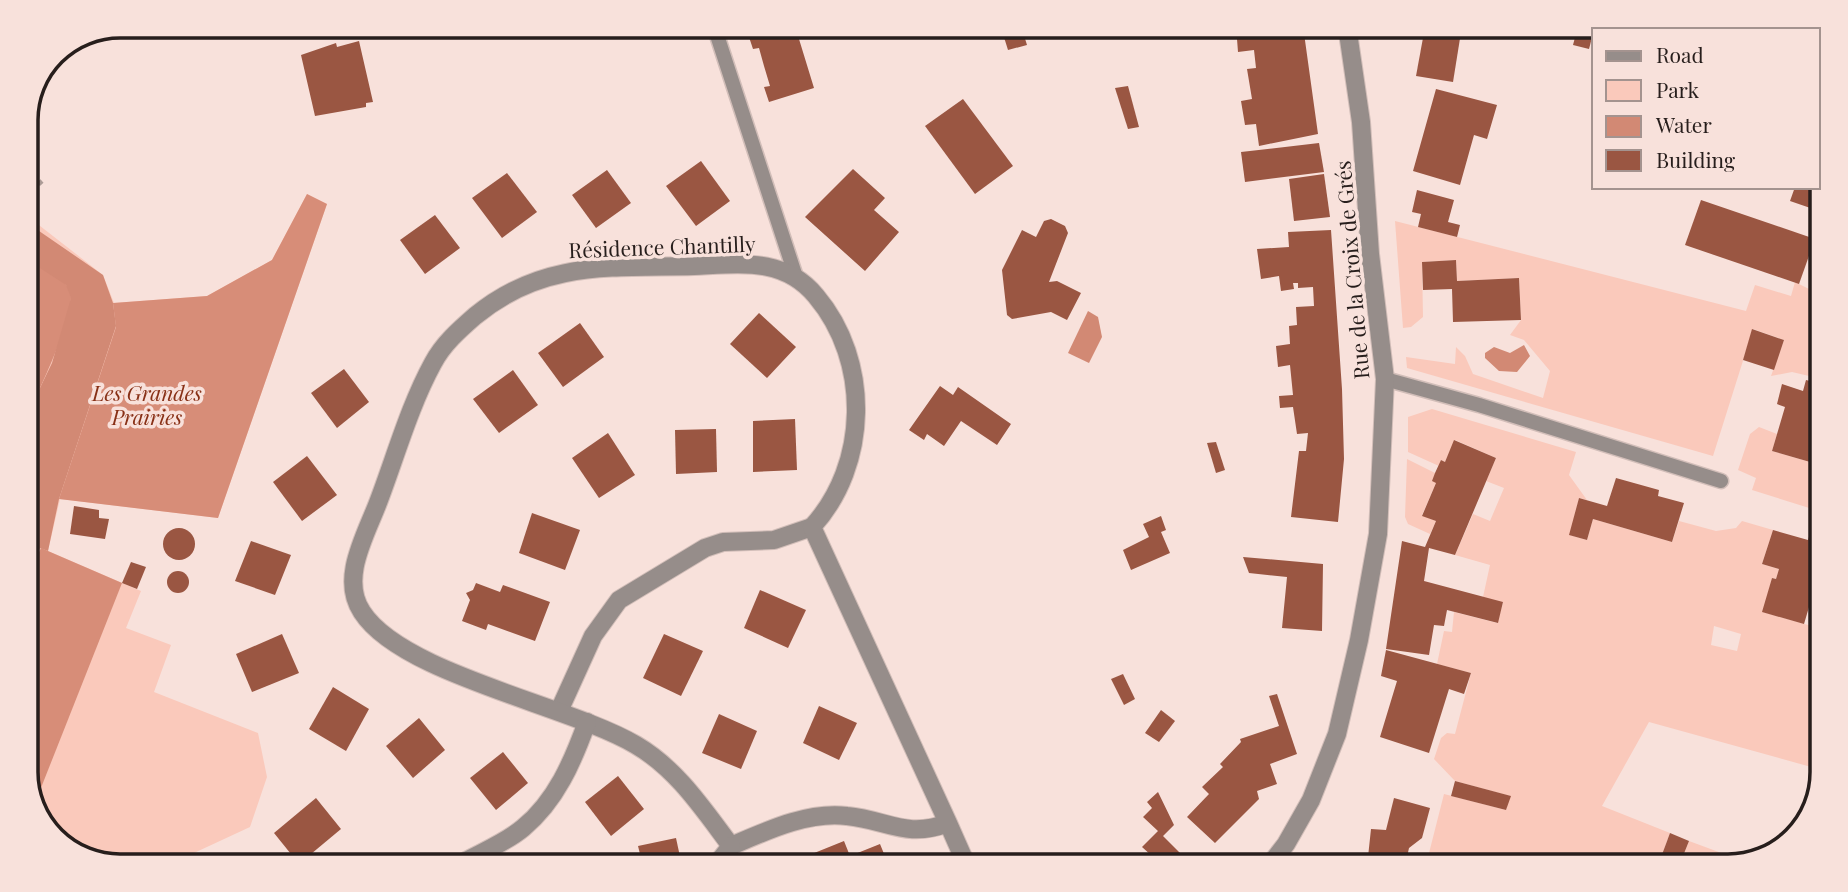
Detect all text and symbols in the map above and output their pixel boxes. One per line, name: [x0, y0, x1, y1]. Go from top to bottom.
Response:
legend: [1592, 28, 1820, 189]
text: Road: [1656, 40, 1704, 68]
text: Park: [1656, 75, 1700, 103]
text: Water: [1655, 110, 1712, 138]
text: Building: [1656, 145, 1735, 173]
street label: Rue de la Croix de Grés: [1328, 160, 1374, 380]
street label: Résidence Chantilly: [568, 229, 756, 263]
park label: Les Grandes Prairies: [91, 378, 202, 430]

